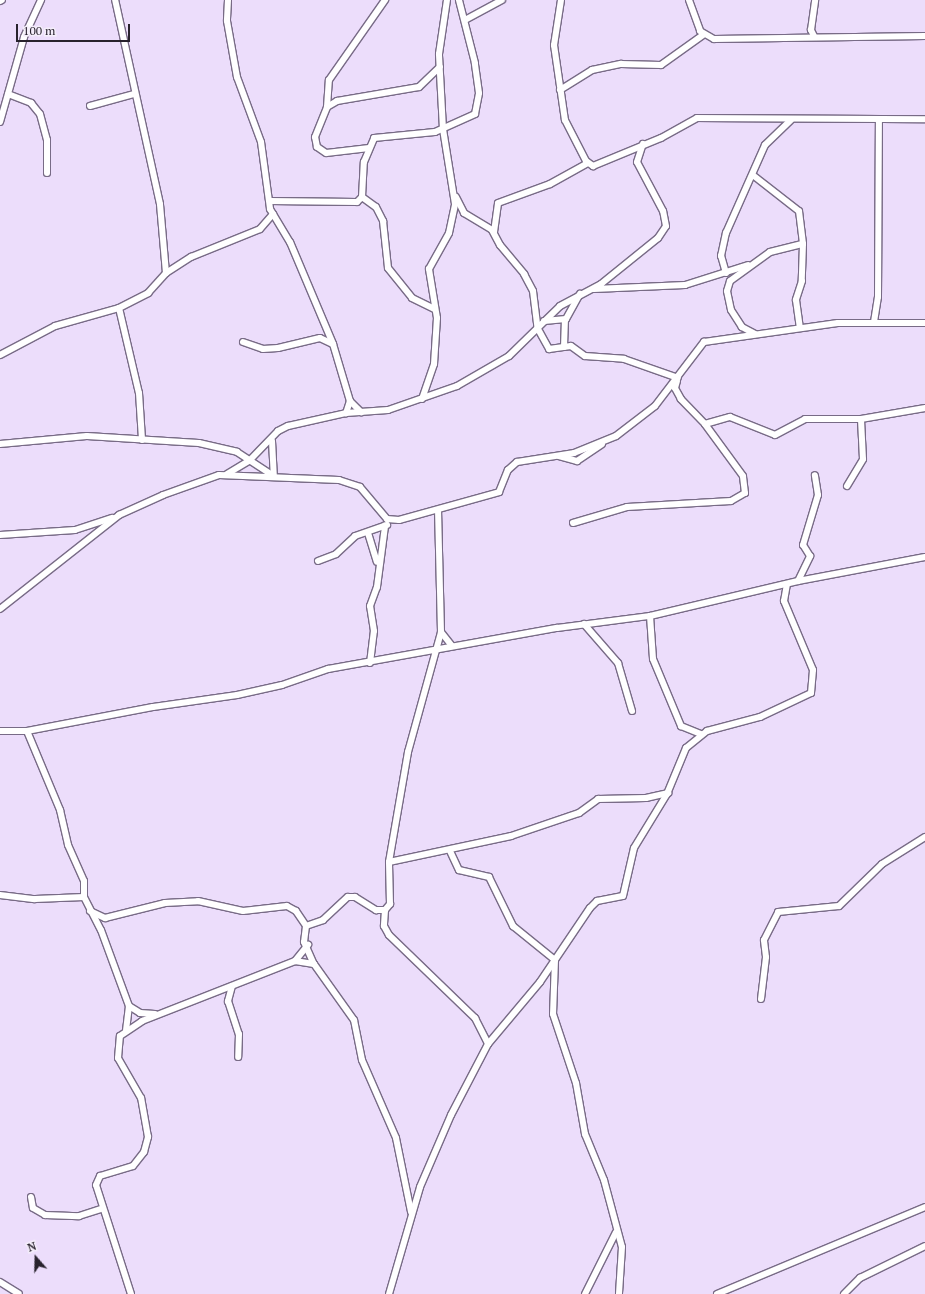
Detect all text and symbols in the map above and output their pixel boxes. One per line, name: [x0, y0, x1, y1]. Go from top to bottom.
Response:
scale bar: [18, 16, 132, 42]
text: 100 m: [23, 23, 55, 38]
north arrow: [16, 1238, 56, 1278]
text: N: [26, 1239, 38, 1255]

